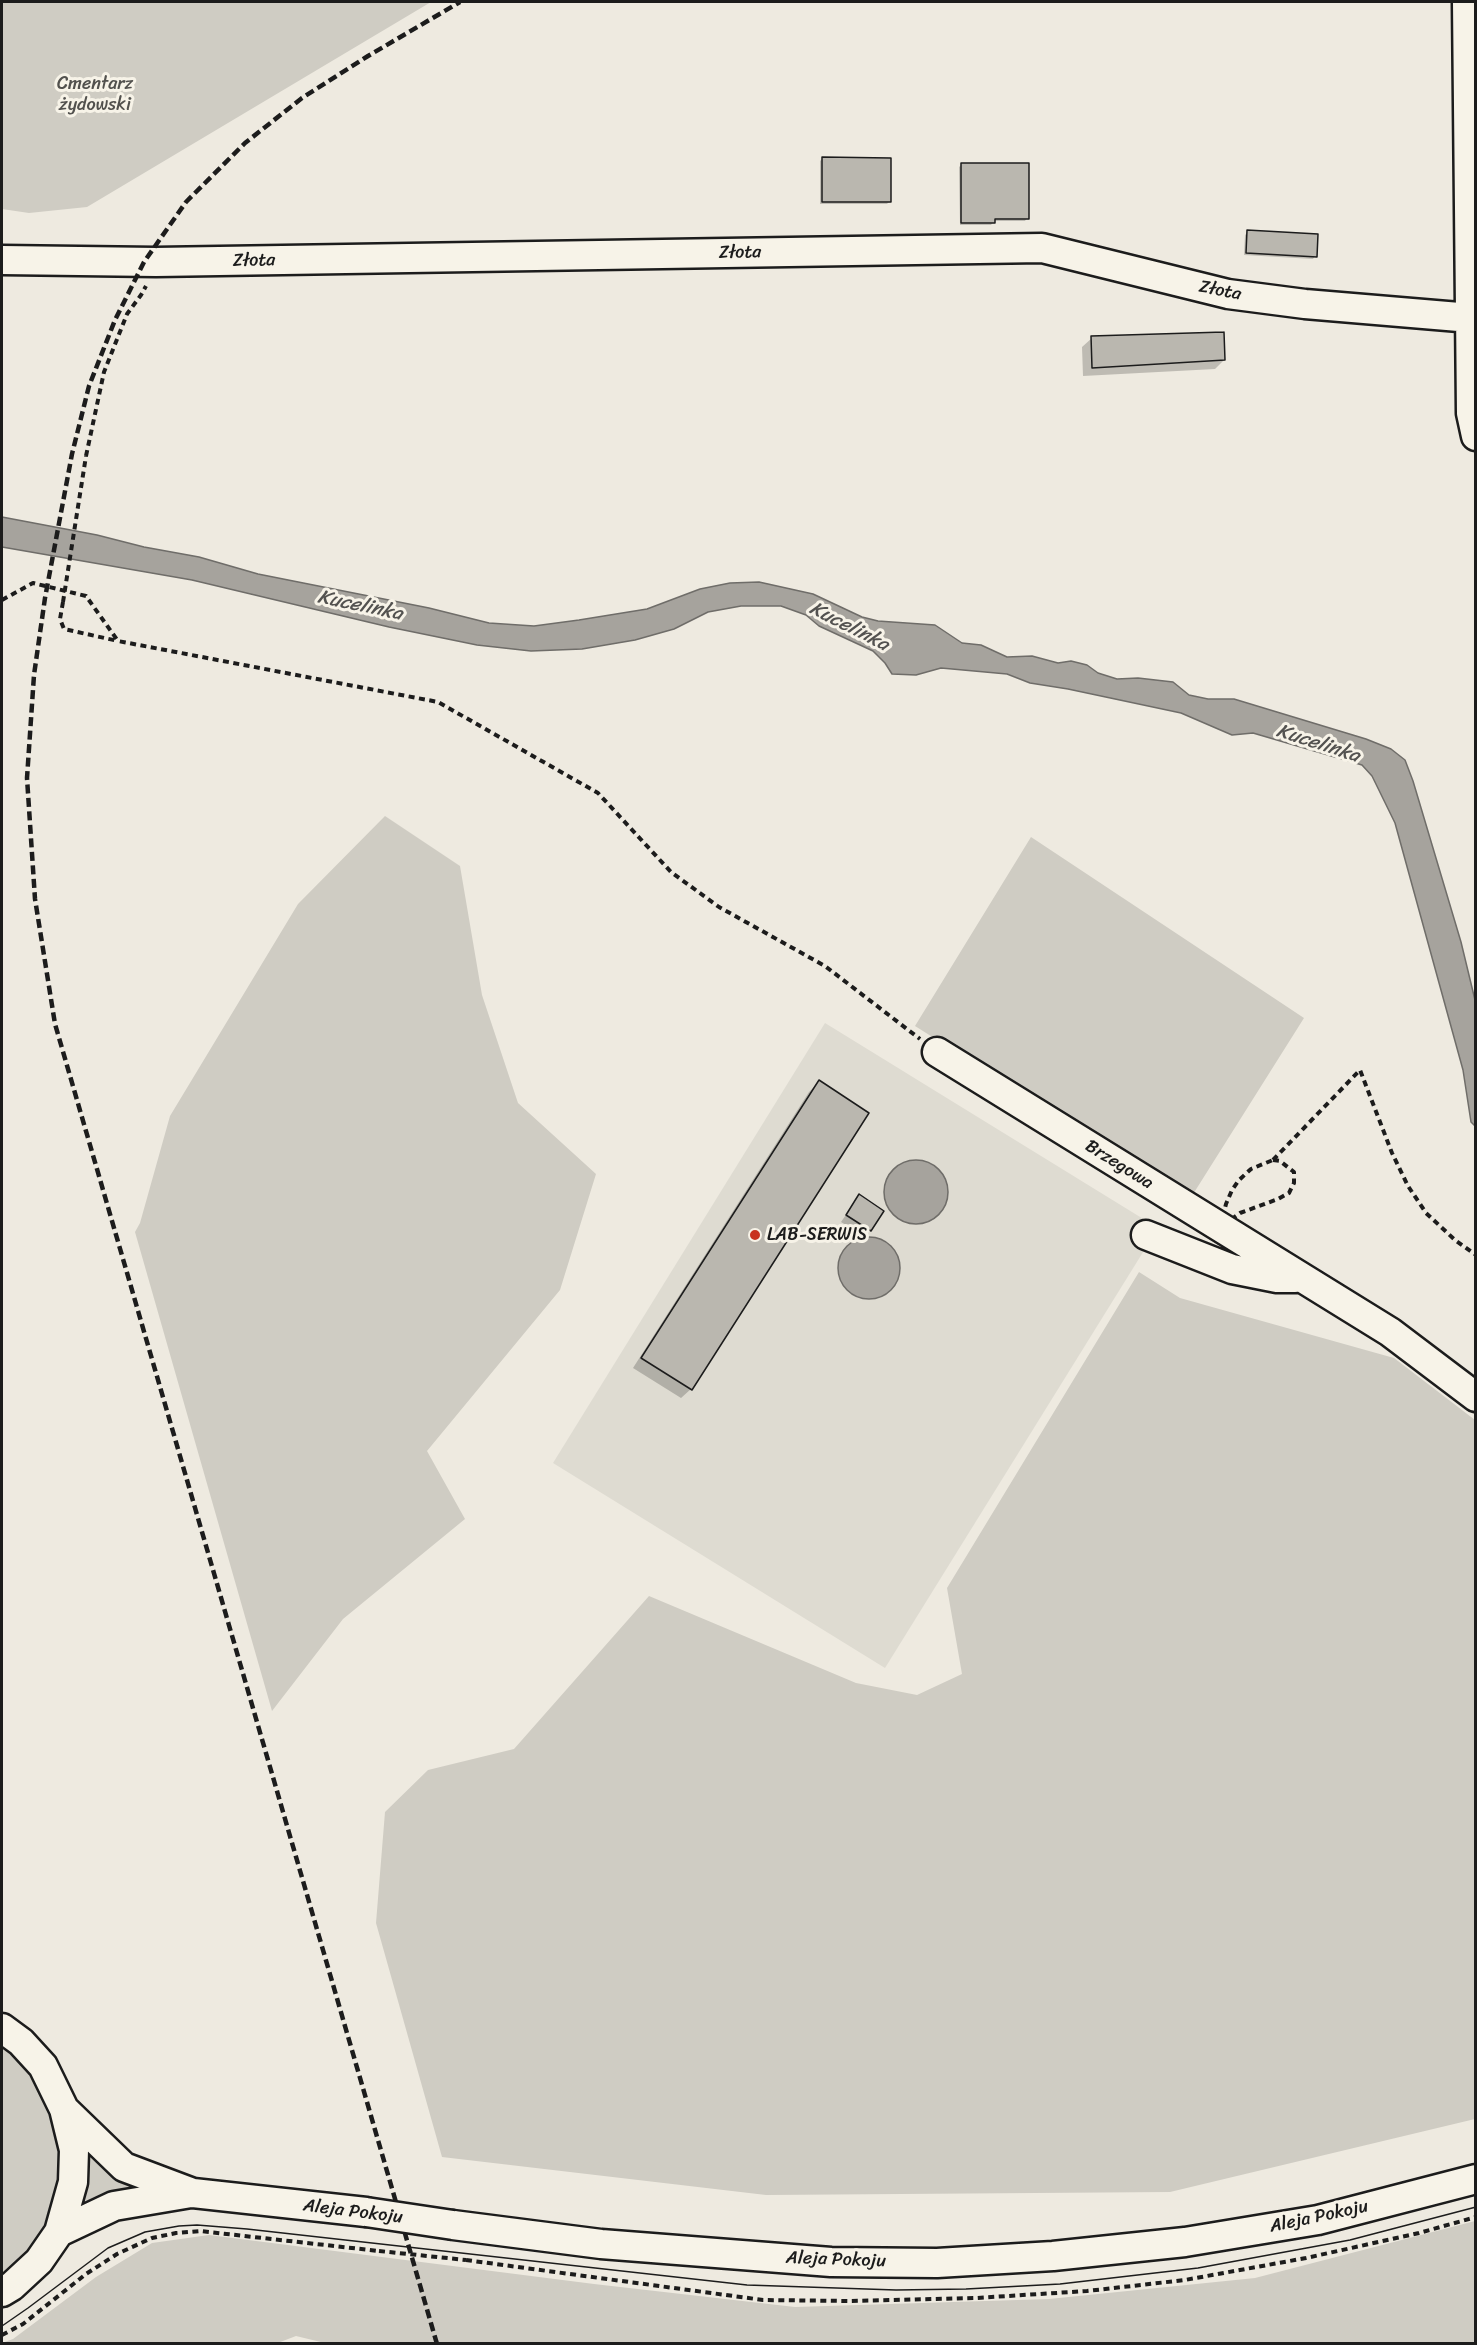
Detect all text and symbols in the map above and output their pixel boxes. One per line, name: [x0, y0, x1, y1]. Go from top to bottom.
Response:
park label: Cmentarz żydowski: [57, 73, 133, 116]
street label: Złota: [719, 242, 761, 264]
street label: Złota: [233, 250, 275, 272]
street label: Złota: [1197, 276, 1243, 306]
water label: Kucelinka: [316, 585, 404, 627]
water label: Kucelinka: [805, 597, 893, 657]
water label: Kucelinka: [1273, 719, 1363, 769]
street label: Brzegowa: [1081, 1136, 1157, 1194]
place label: LAB-SERWIS: [767, 1224, 867, 1246]
marker: LAB-SERWIS: [748, 1228, 762, 1242]
street label: Aleja Pokoju: [302, 2195, 404, 2229]
street label: Aleja Pokoju: [1268, 2196, 1370, 2238]
street label: Aleja Pokoju: [786, 2247, 886, 2273]

